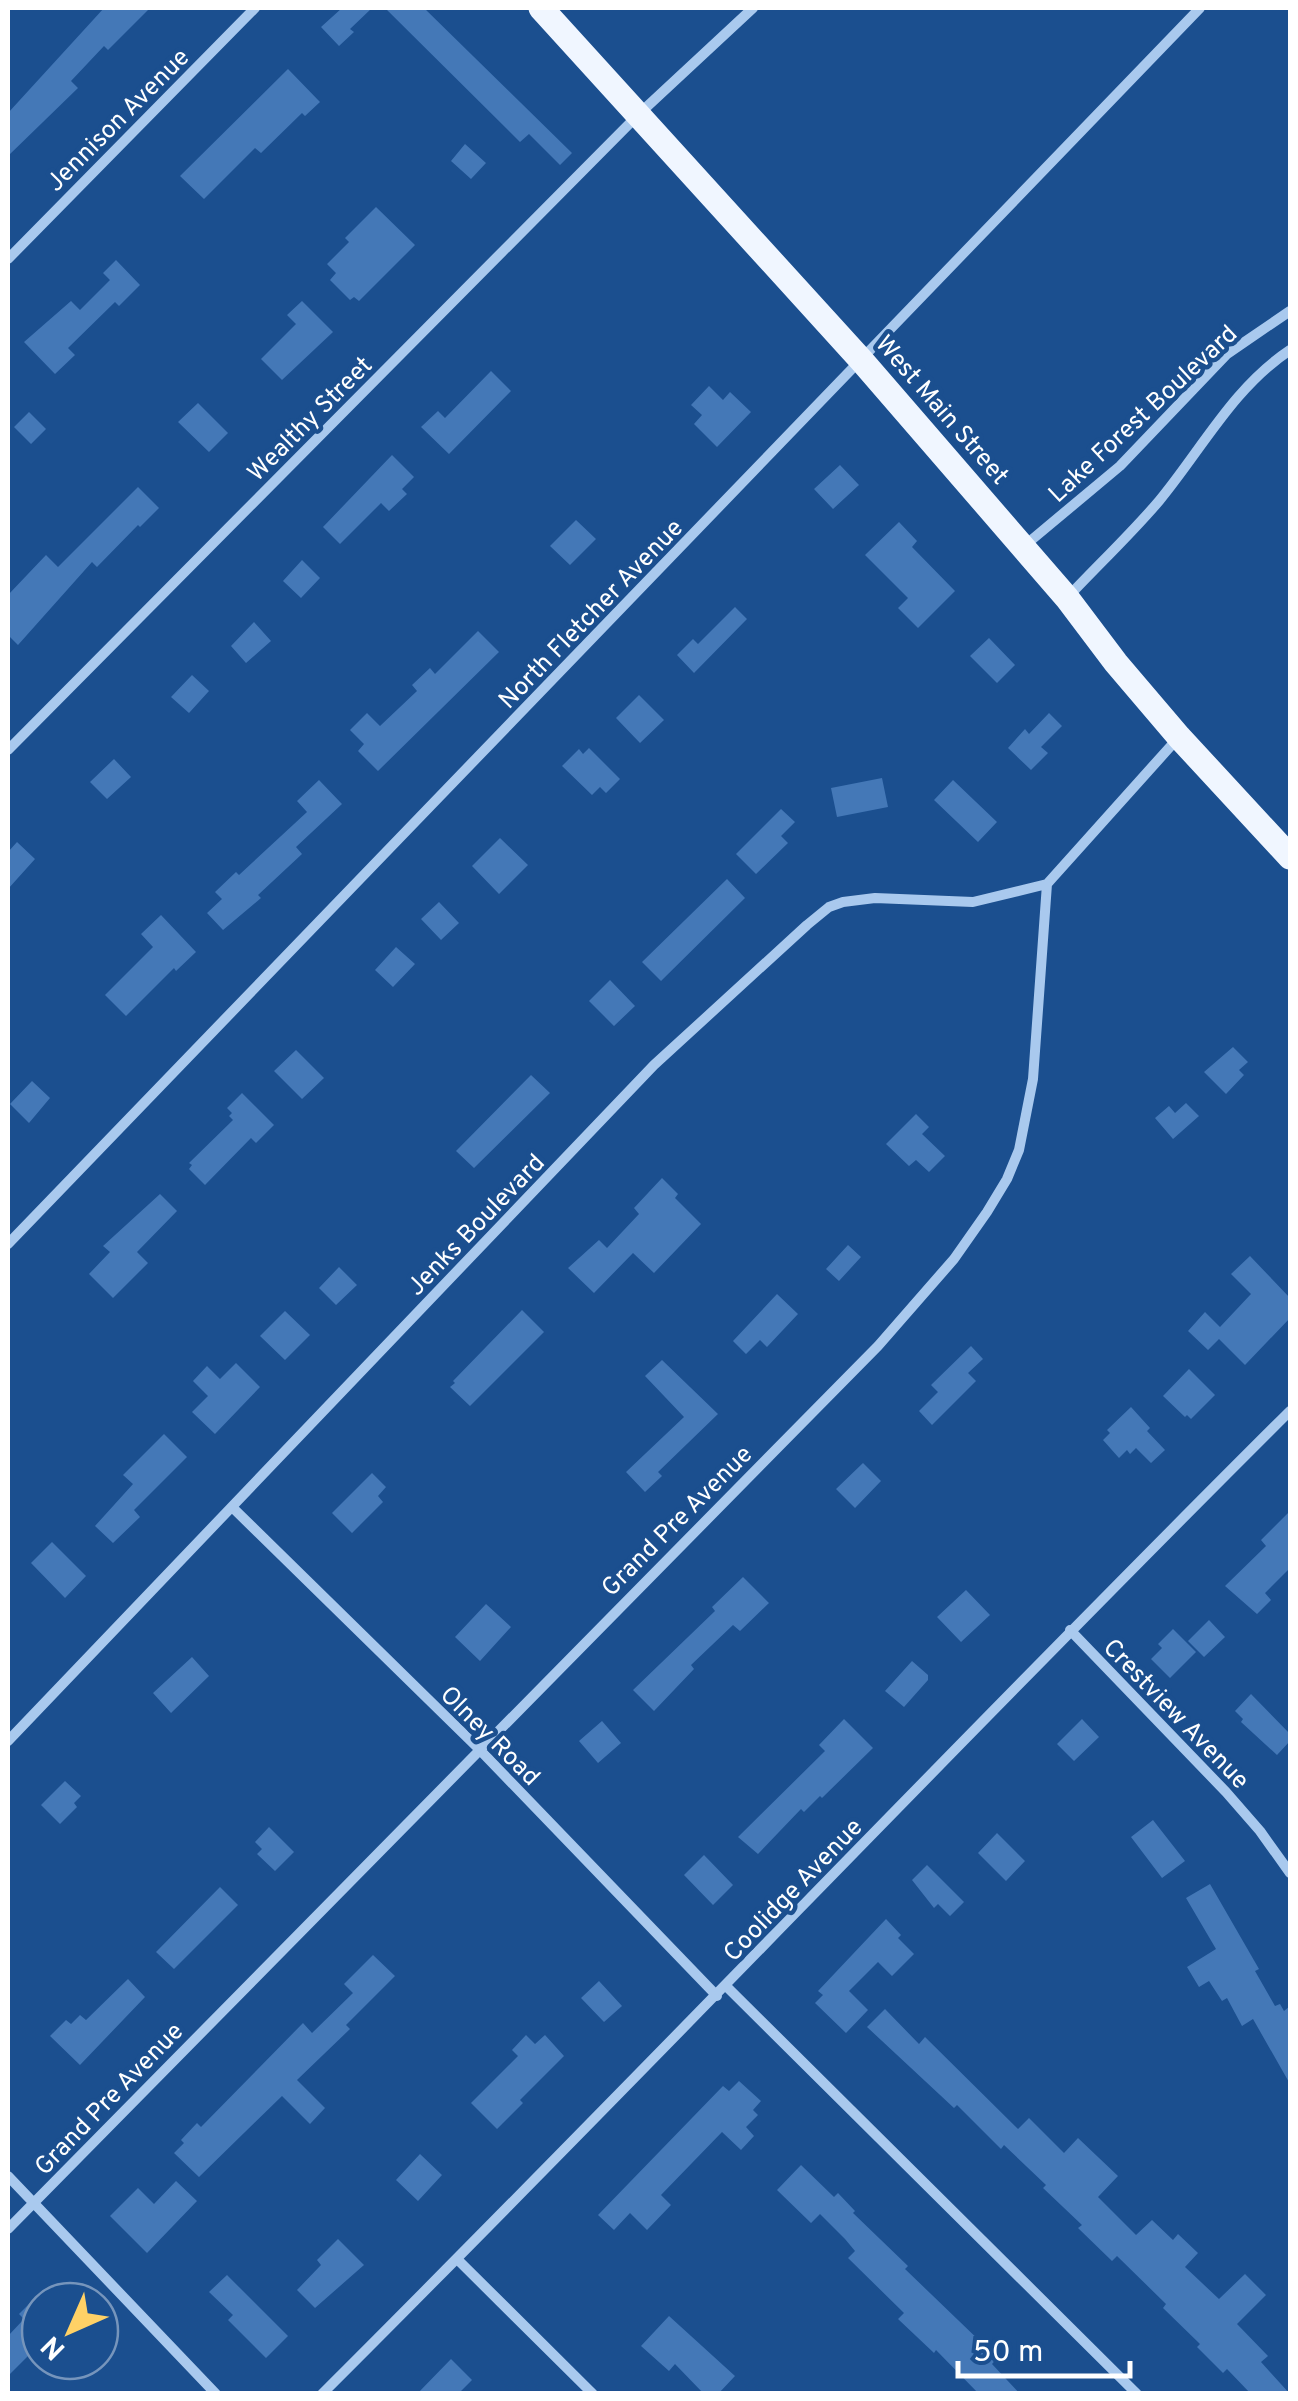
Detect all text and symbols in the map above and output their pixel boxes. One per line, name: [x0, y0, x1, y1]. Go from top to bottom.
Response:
street label: Jennison Avenue: [41, 43, 198, 200]
street label: Lake Forest Boulevard: [1043, 319, 1245, 511]
street label: West Main Street: [867, 329, 1015, 492]
street label: Wealthy Street: [242, 351, 381, 490]
street label: North Fletcher Avenue: [493, 513, 691, 717]
street label: Jenks Boulevard: [401, 1148, 553, 1304]
street label: Grand Pre Avenue: [596, 1440, 761, 1605]
street label: Crestview Avenue: [1095, 1633, 1255, 1797]
street label: Olney Road: [432, 1680, 546, 1794]
street label: Coolidge Avenue: [718, 1813, 871, 1970]
street label: Grand Pre Avenue: [29, 2017, 191, 2184]
north arrow: [20, 2281, 120, 2381]
scale bar: [958, 2316, 1130, 2378]
text: N: [35, 2327, 74, 2366]
text: 50 m: [973, 2335, 1043, 2372]

